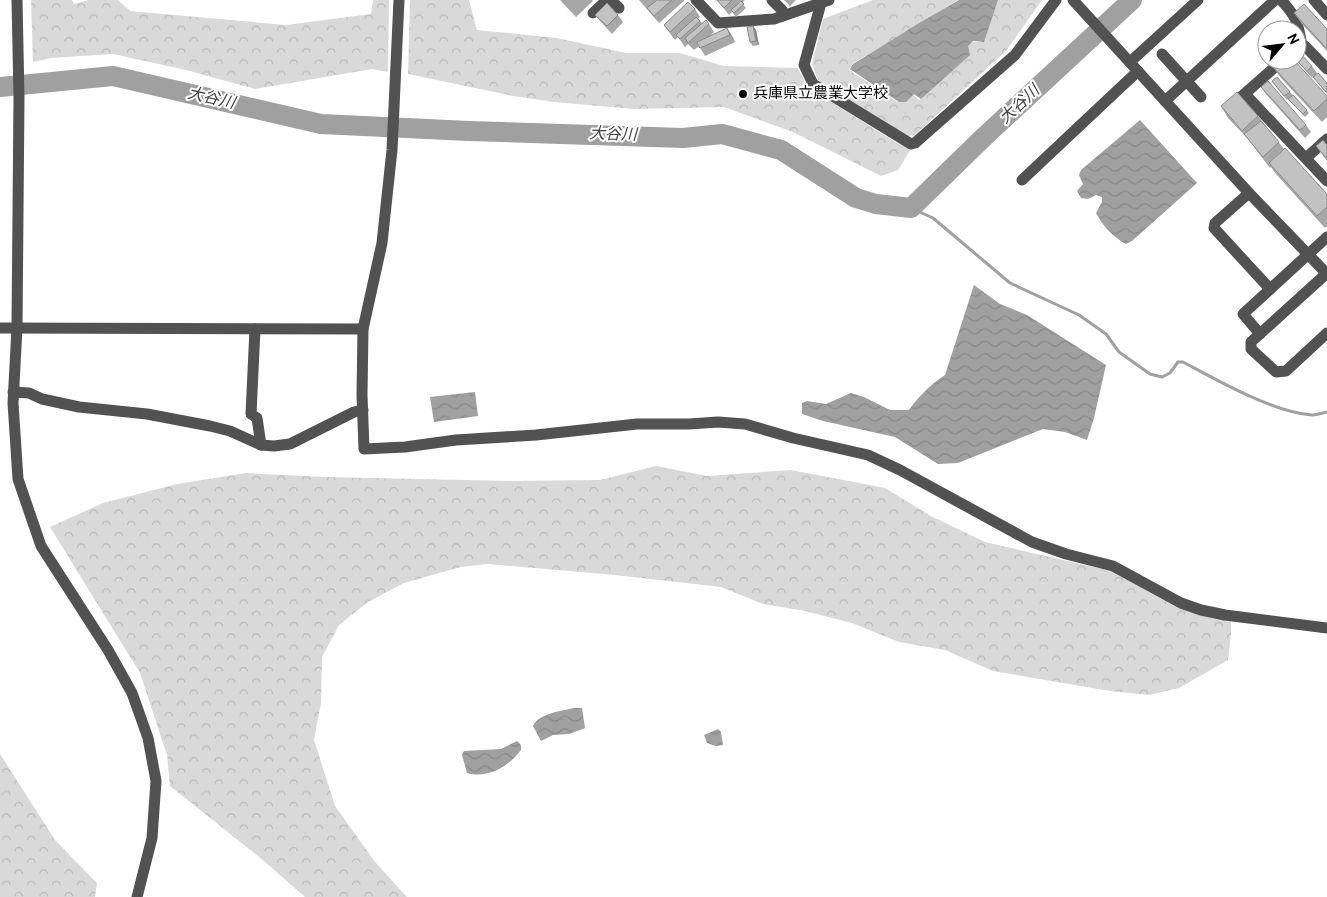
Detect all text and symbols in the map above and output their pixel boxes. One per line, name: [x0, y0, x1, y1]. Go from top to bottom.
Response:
north arrow: [1257, 20, 1307, 70]
text: N: [1282, 31, 1302, 48]
water label: 大谷川: [996, 80, 1046, 129]
water label: 大谷川: [185, 84, 239, 115]
place label: 兵庫県立農業大学校: [753, 85, 888, 104]
marker: 兵庫県立農業大学校: [737, 88, 749, 100]
water label: 大谷川: [589, 124, 639, 146]

